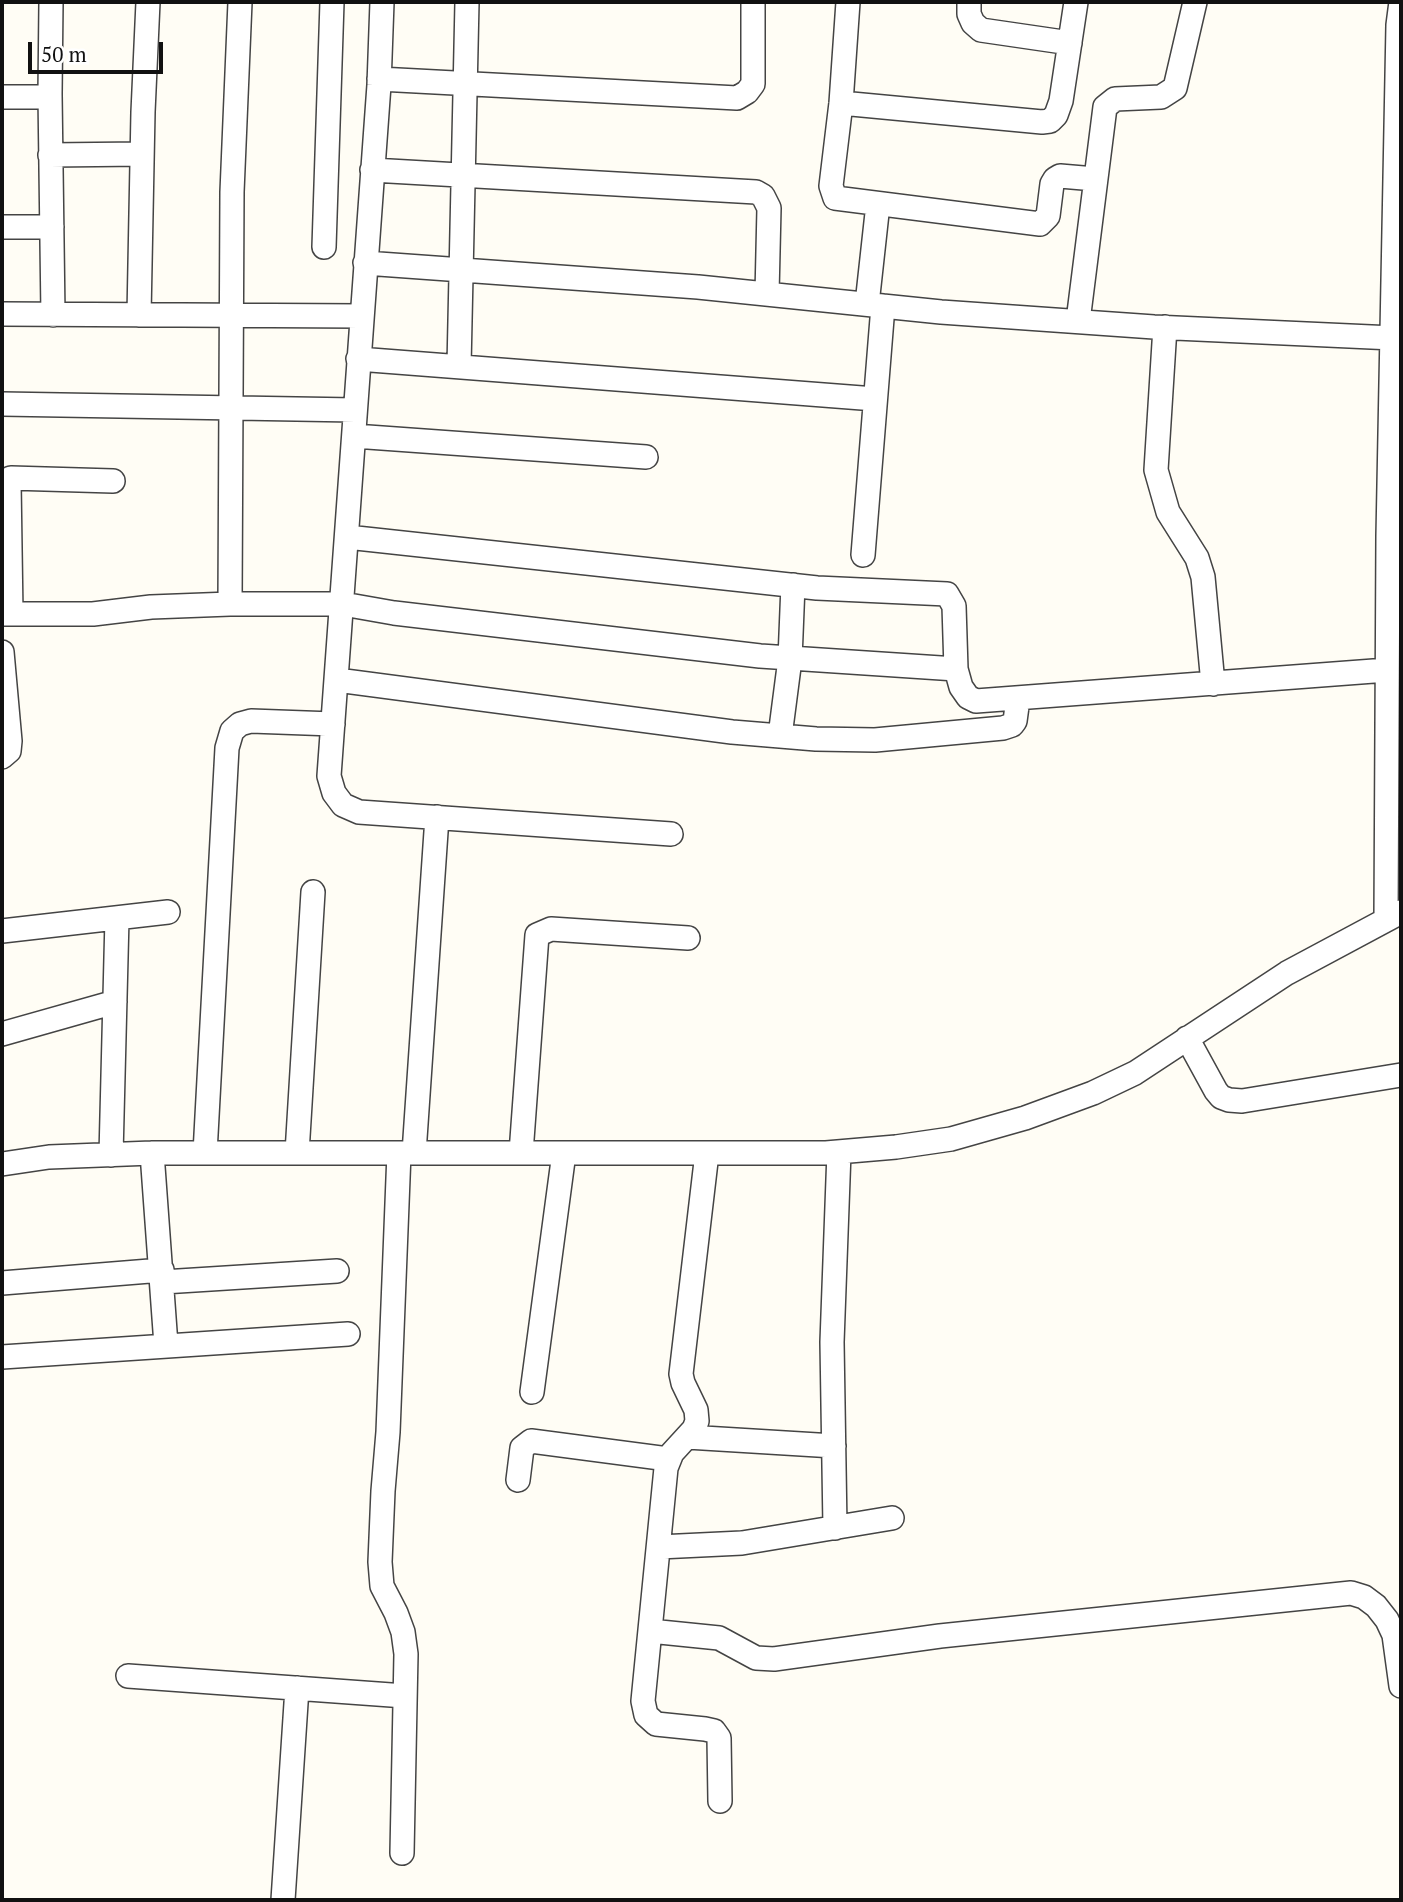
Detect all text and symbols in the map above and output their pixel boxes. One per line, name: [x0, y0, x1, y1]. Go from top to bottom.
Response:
scale bar: [32, 28, 166, 72]
text: 50 m: [41, 40, 87, 68]

